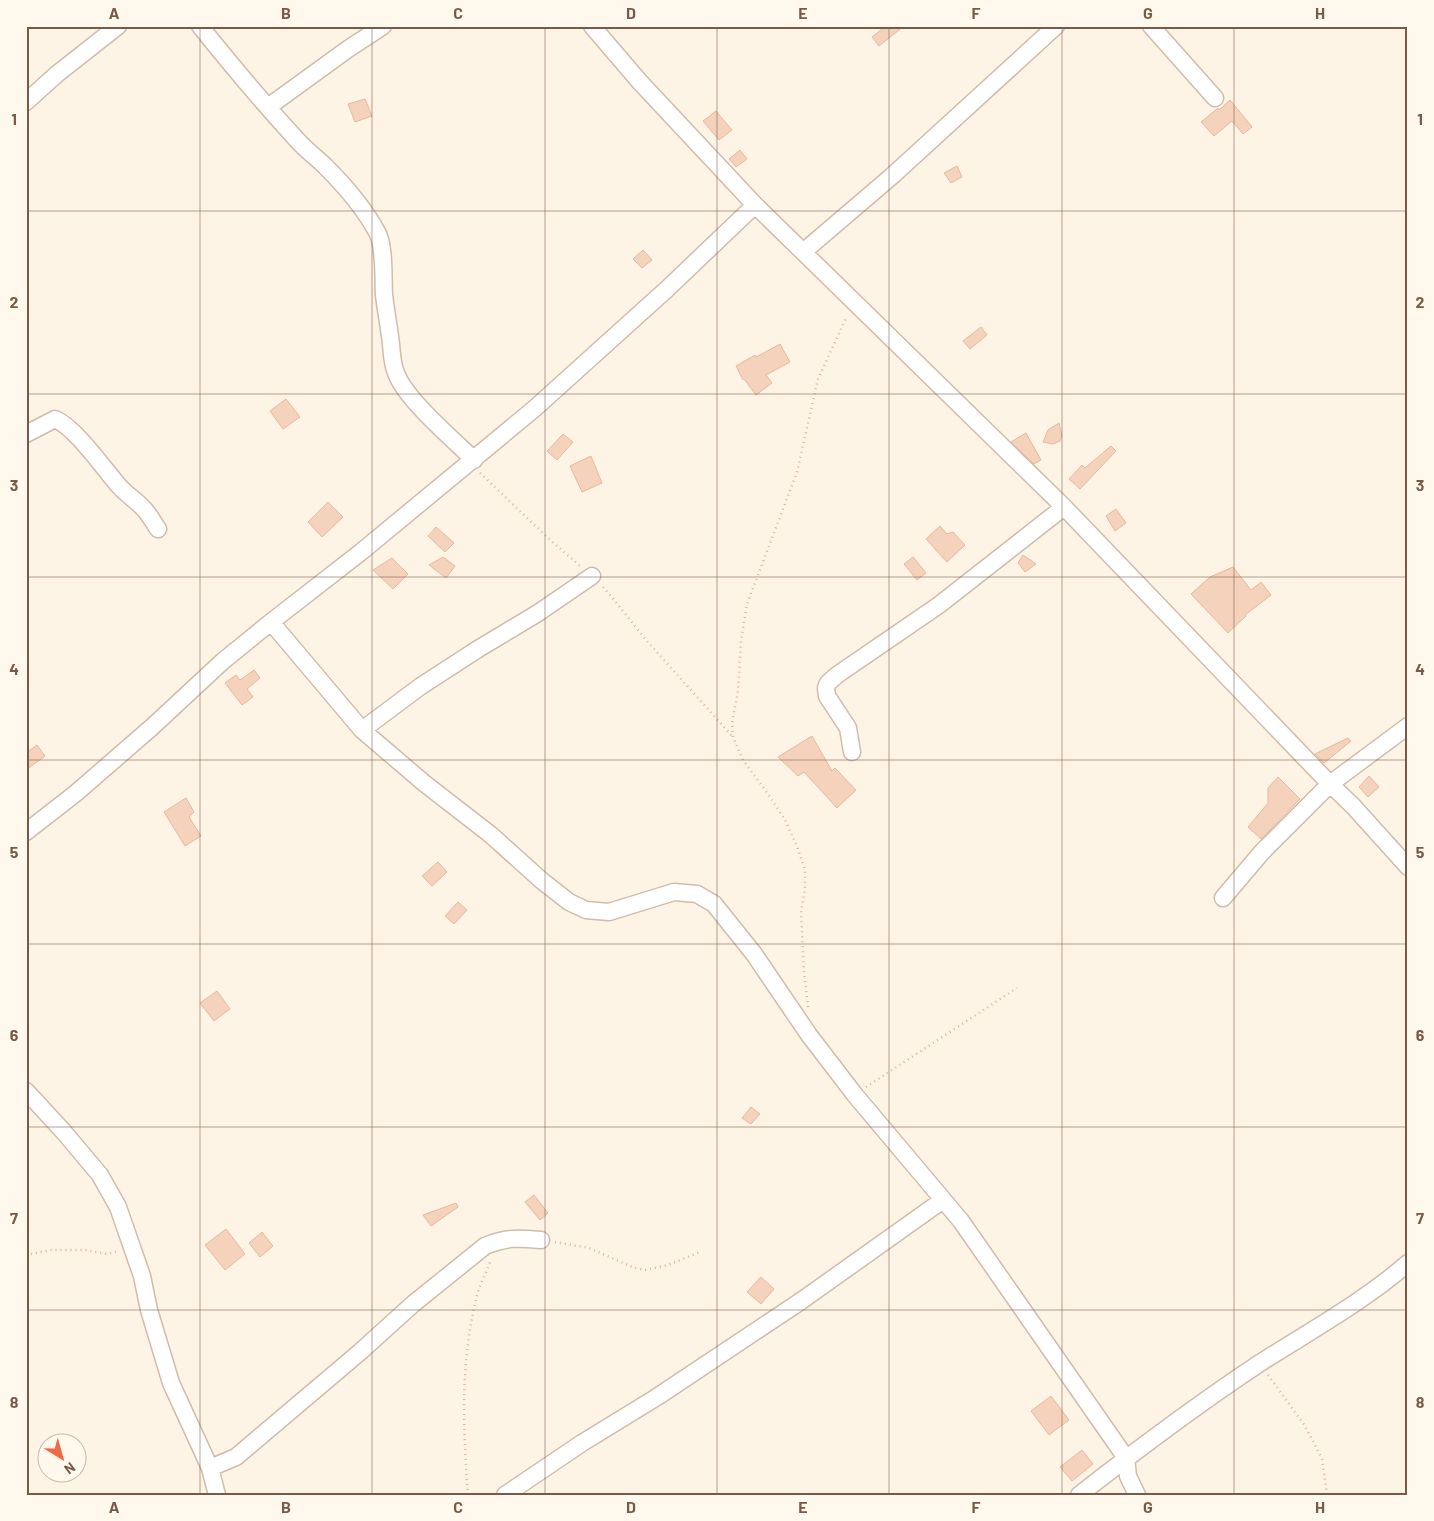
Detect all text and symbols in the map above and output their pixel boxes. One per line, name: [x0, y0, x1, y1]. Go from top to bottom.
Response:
text: A: [109, 3, 120, 22]
text: B: [281, 3, 291, 22]
text: C: [453, 3, 463, 22]
text: D: [626, 3, 636, 22]
text: E: [798, 3, 808, 22]
text: F: [972, 3, 981, 22]
text: G: [1143, 3, 1153, 22]
text: H: [1315, 3, 1325, 22]
text: 1: [11, 109, 17, 128]
text: 1: [1417, 109, 1423, 128]
text: 2: [10, 292, 19, 311]
text: 2: [1416, 292, 1425, 311]
text: 3: [10, 475, 18, 494]
text: 3: [1416, 475, 1424, 494]
text: 4: [9, 659, 19, 678]
text: 4: [1415, 659, 1425, 678]
text: 5: [10, 842, 19, 861]
text: 5: [1416, 842, 1425, 861]
text: 6: [10, 1025, 19, 1044]
text: 6: [1416, 1025, 1425, 1044]
text: 7: [10, 1208, 18, 1227]
text: 7: [1416, 1208, 1424, 1227]
text: 8: [10, 1392, 19, 1411]
text: 8: [1416, 1392, 1425, 1411]
north arrow: [38, 1434, 88, 1484]
text: N: [61, 1459, 79, 1478]
text: A: [109, 1497, 120, 1516]
text: B: [281, 1497, 291, 1516]
text: C: [453, 1497, 463, 1516]
text: D: [626, 1497, 636, 1516]
text: E: [798, 1497, 808, 1516]
text: F: [972, 1497, 981, 1516]
text: G: [1143, 1497, 1153, 1516]
text: H: [1315, 1497, 1325, 1516]

